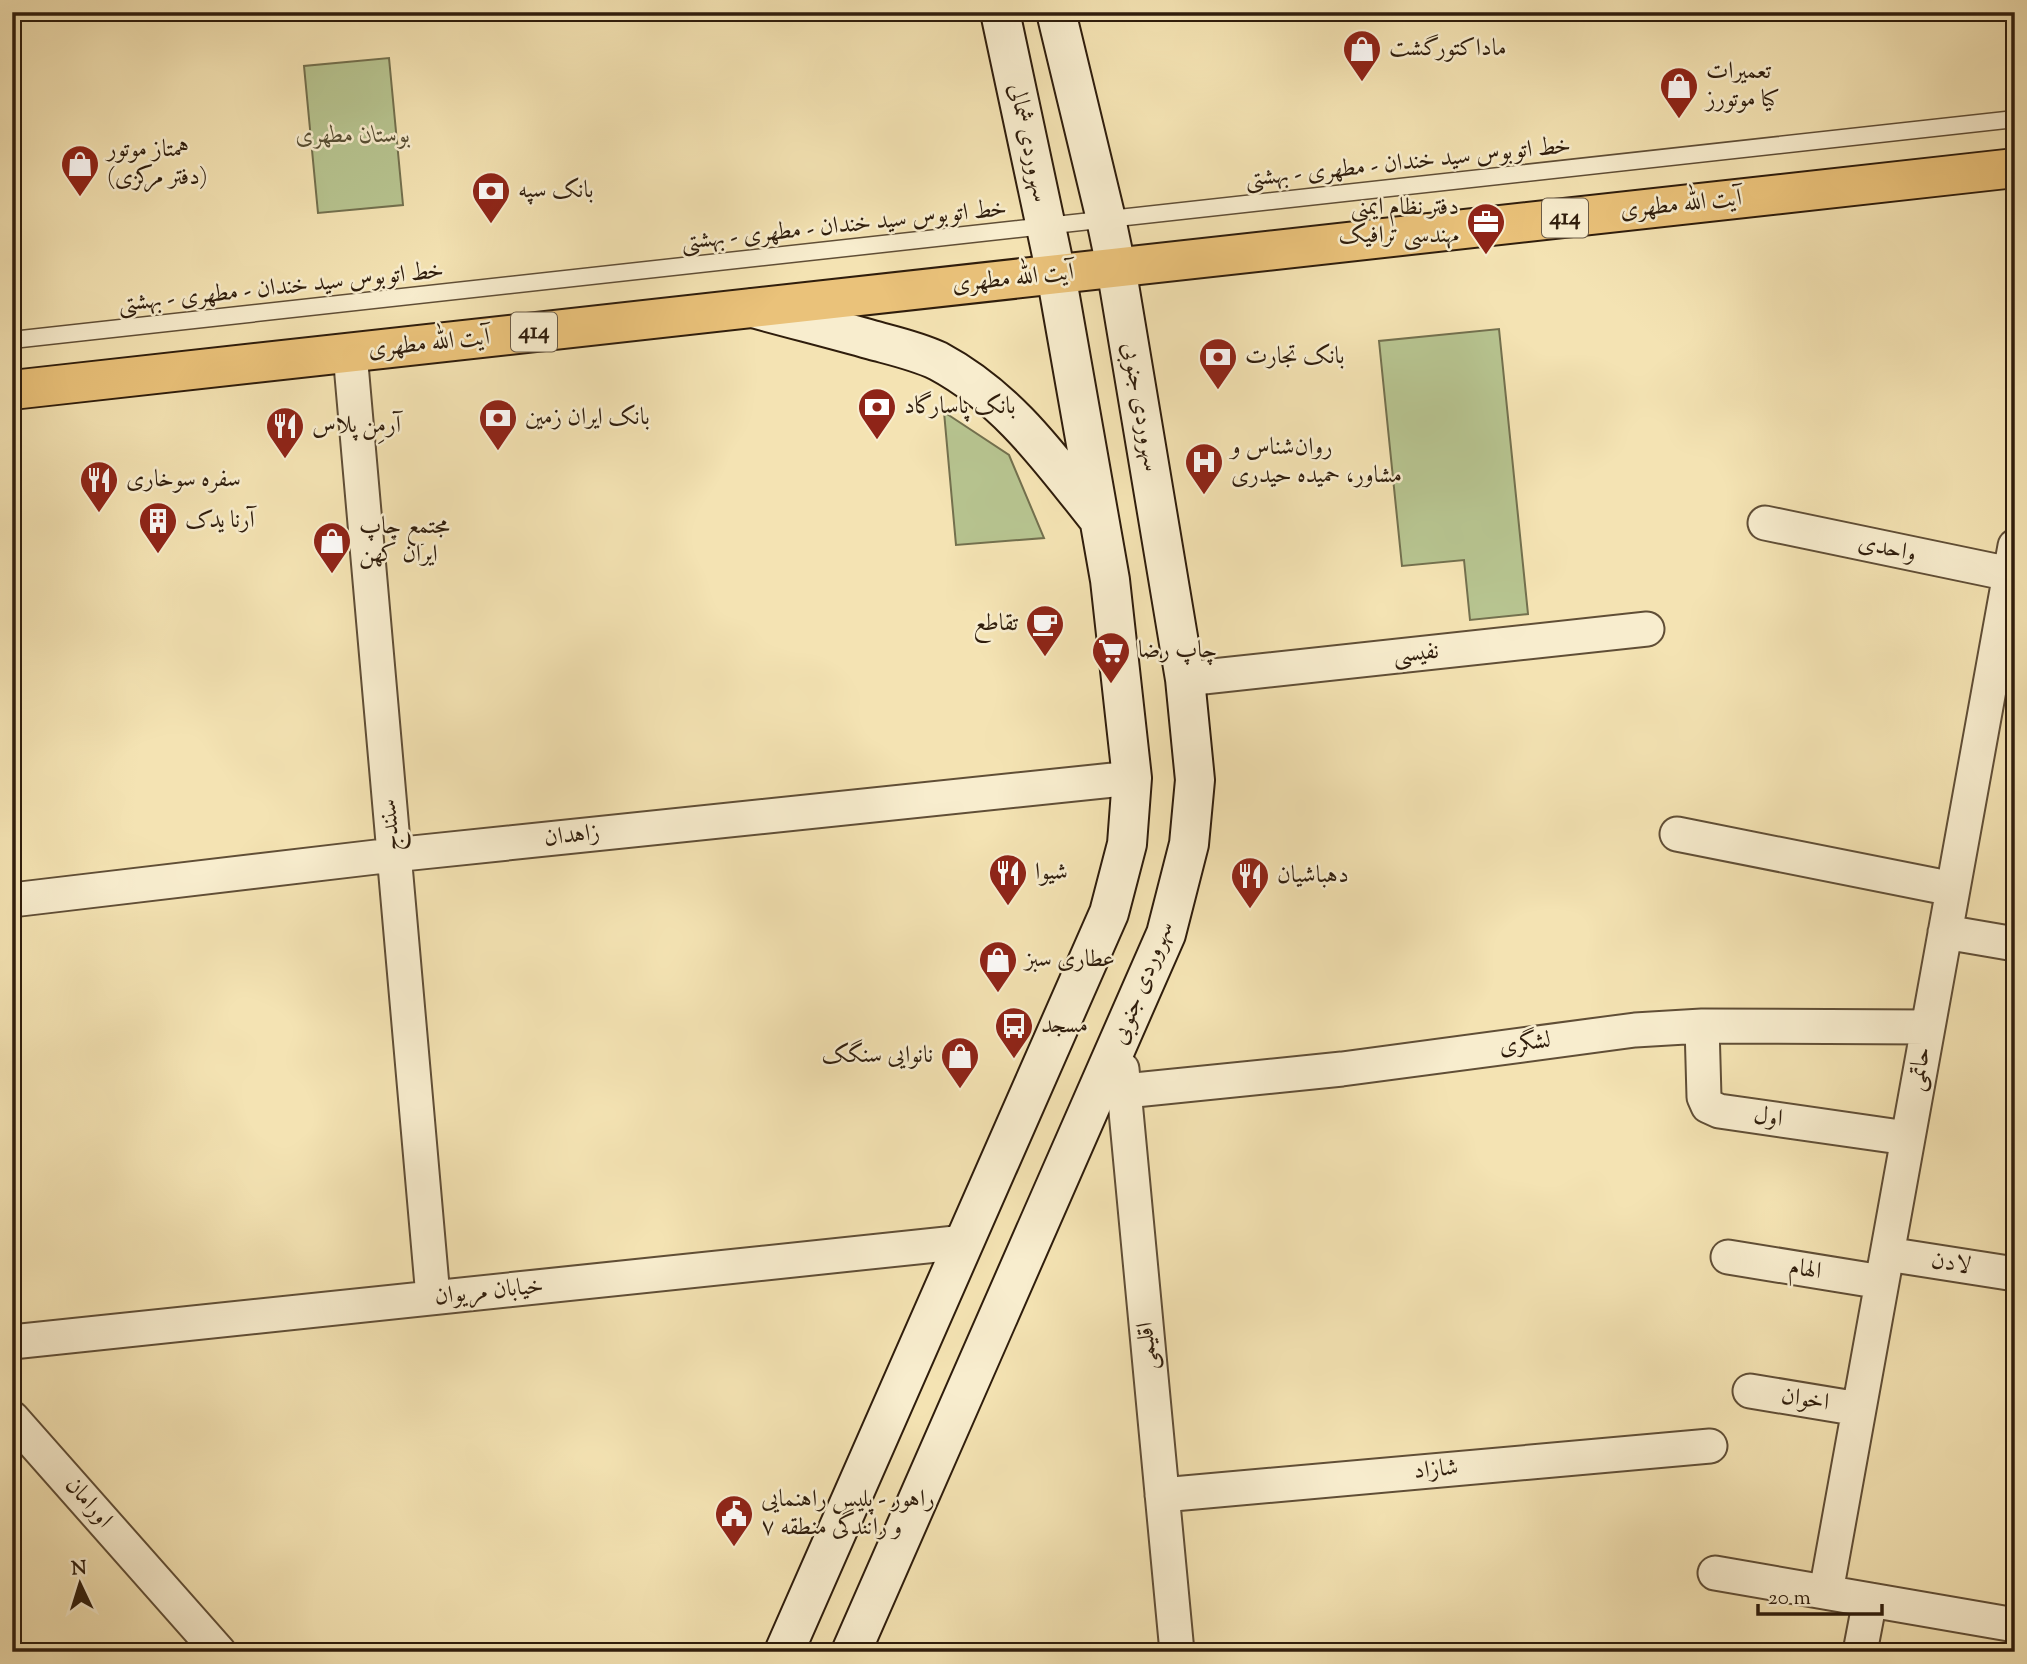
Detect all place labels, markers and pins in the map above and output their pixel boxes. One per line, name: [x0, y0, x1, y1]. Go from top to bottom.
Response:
shop icon: ماداکتورگشت: [1341, 28, 1383, 83]
place label: ماداکتورگشت: [1389, 32, 1507, 66]
place label: تعمیرات کیا موتورز: [1704, 55, 1780, 117]
shop icon: تعمیرات کیا موتورز: [1658, 65, 1700, 120]
place label: همتاز موتور (دفتر مرکزی): [105, 133, 208, 195]
shop icon: همتاز موتور (دفتر مرکزی): [59, 143, 101, 198]
bank icon: بانک سپه: [470, 170, 512, 225]
place label: بانک سپه: [518, 174, 593, 208]
place label: دفتر نظام ایمنی مهندسی ترافیک: [1338, 191, 1459, 253]
office icon: دفتر نظام ایمنی مهندسی ترافیک: [1465, 201, 1507, 256]
bank icon: بانک تجارت: [1197, 336, 1239, 391]
place label: بانک تجارت: [1245, 340, 1345, 374]
bank icon: بانک پاسارگاد: [856, 386, 898, 441]
place label: بانک پاسارگاد: [904, 390, 1016, 424]
bank icon: بانک ایران زمین: [477, 397, 519, 452]
place label: بانک ایران زمین: [525, 401, 650, 435]
restaurant icon: آرمِن پلاس: [264, 405, 306, 460]
place label: آرمِن پلاس: [312, 409, 404, 444]
place label: روان‌شناس و مشاور، حمیده حیدری: [1228, 431, 1402, 493]
hospital icon: روان‌شناس و مشاور، حمیده حیدری: [1183, 441, 1225, 496]
restaurant icon: سفره سوخاری: [78, 459, 120, 514]
place label: سفره سوخاری: [126, 463, 241, 497]
building icon: آرنا یدک: [137, 500, 179, 555]
place label: آرنا یدک: [185, 504, 258, 538]
place label: مجتمع چاپ ایران کهن: [359, 510, 450, 572]
shop icon: مجتمع چاپ ایران کهن: [311, 520, 353, 575]
cafe icon: تقاطع: [1024, 603, 1066, 658]
place label: تقاطع: [973, 607, 1018, 644]
supermarket icon: چاپ رضا: [1090, 630, 1132, 685]
place label: چاپ رضا: [1138, 634, 1217, 668]
restaurant icon: شیوا: [987, 852, 1029, 907]
restaurant icon: دهباشیان: [1229, 855, 1271, 910]
place label: شیوا: [1035, 856, 1068, 890]
place label: دهباشیان: [1277, 859, 1349, 893]
shop icon: عطاری سبز: [977, 939, 1019, 994]
place label: عطاری سبز: [1022, 943, 1115, 977]
bus stop icon: مسجد: [993, 1005, 1035, 1060]
place label: مسجد: [1041, 1009, 1088, 1043]
shop icon: نانوایی سنگک: [939, 1035, 981, 1090]
place label: نانوایی سنگک: [821, 1039, 933, 1073]
place label: راهور - پلیس راهنمایی و رانندگی منطقه ۷: [761, 1483, 935, 1545]
public building icon: راهور - پلیس راهنمایی و رانندگی منطقه ۷: [713, 1493, 755, 1548]

